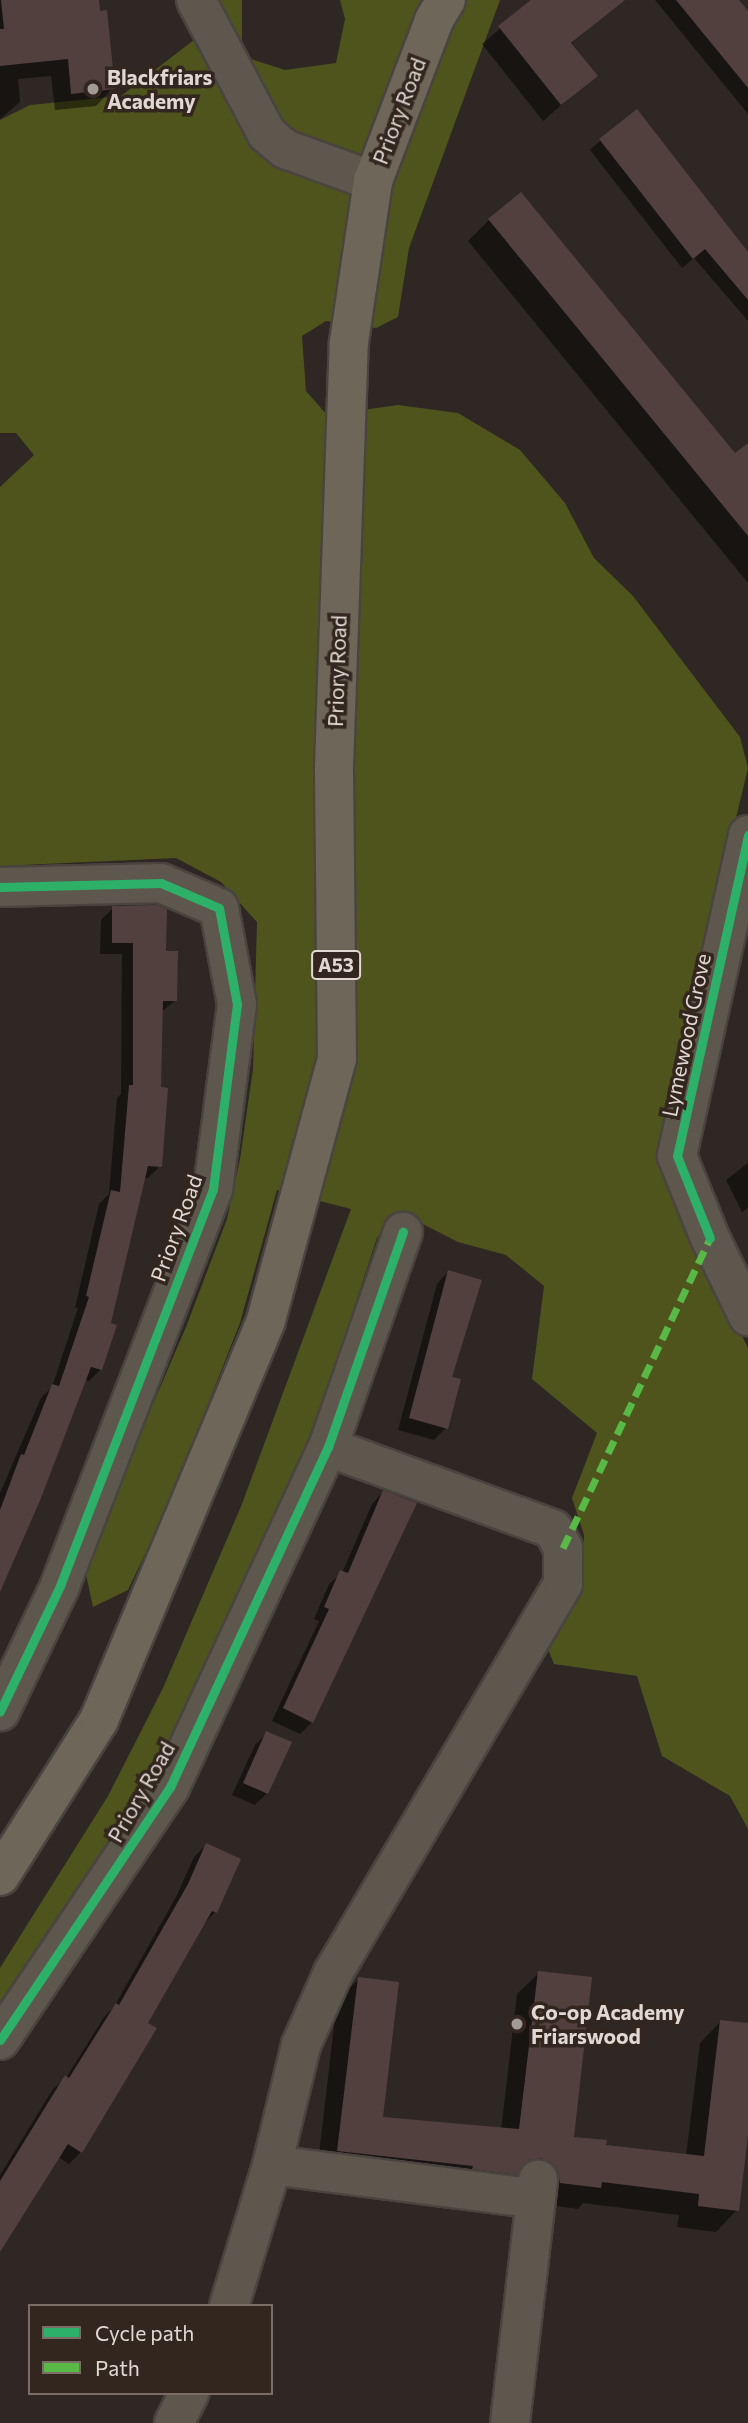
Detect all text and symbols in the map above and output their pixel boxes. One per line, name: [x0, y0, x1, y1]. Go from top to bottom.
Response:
street label: Priory Road: [367, 54, 431, 168]
place label: Blackfriars Academy: [107, 64, 212, 114]
marker: Blackfriars Academy: [85, 81, 101, 97]
street label: Priory Road: [322, 615, 352, 727]
road number: A53: [310, 950, 362, 981]
street label: Lymewood Grove: [656, 951, 716, 1119]
street label: Priory Road: [145, 1171, 207, 1285]
street label: Priory Road: [102, 1737, 180, 1847]
place label: Co-op Academy Friarswood: [531, 1999, 685, 2049]
marker: Co-op Academy Friarswood: [509, 2016, 525, 2032]
legend: [28, 2304, 273, 2395]
text: Cycle path: [95, 2320, 194, 2345]
text: Path: [95, 2355, 140, 2380]

